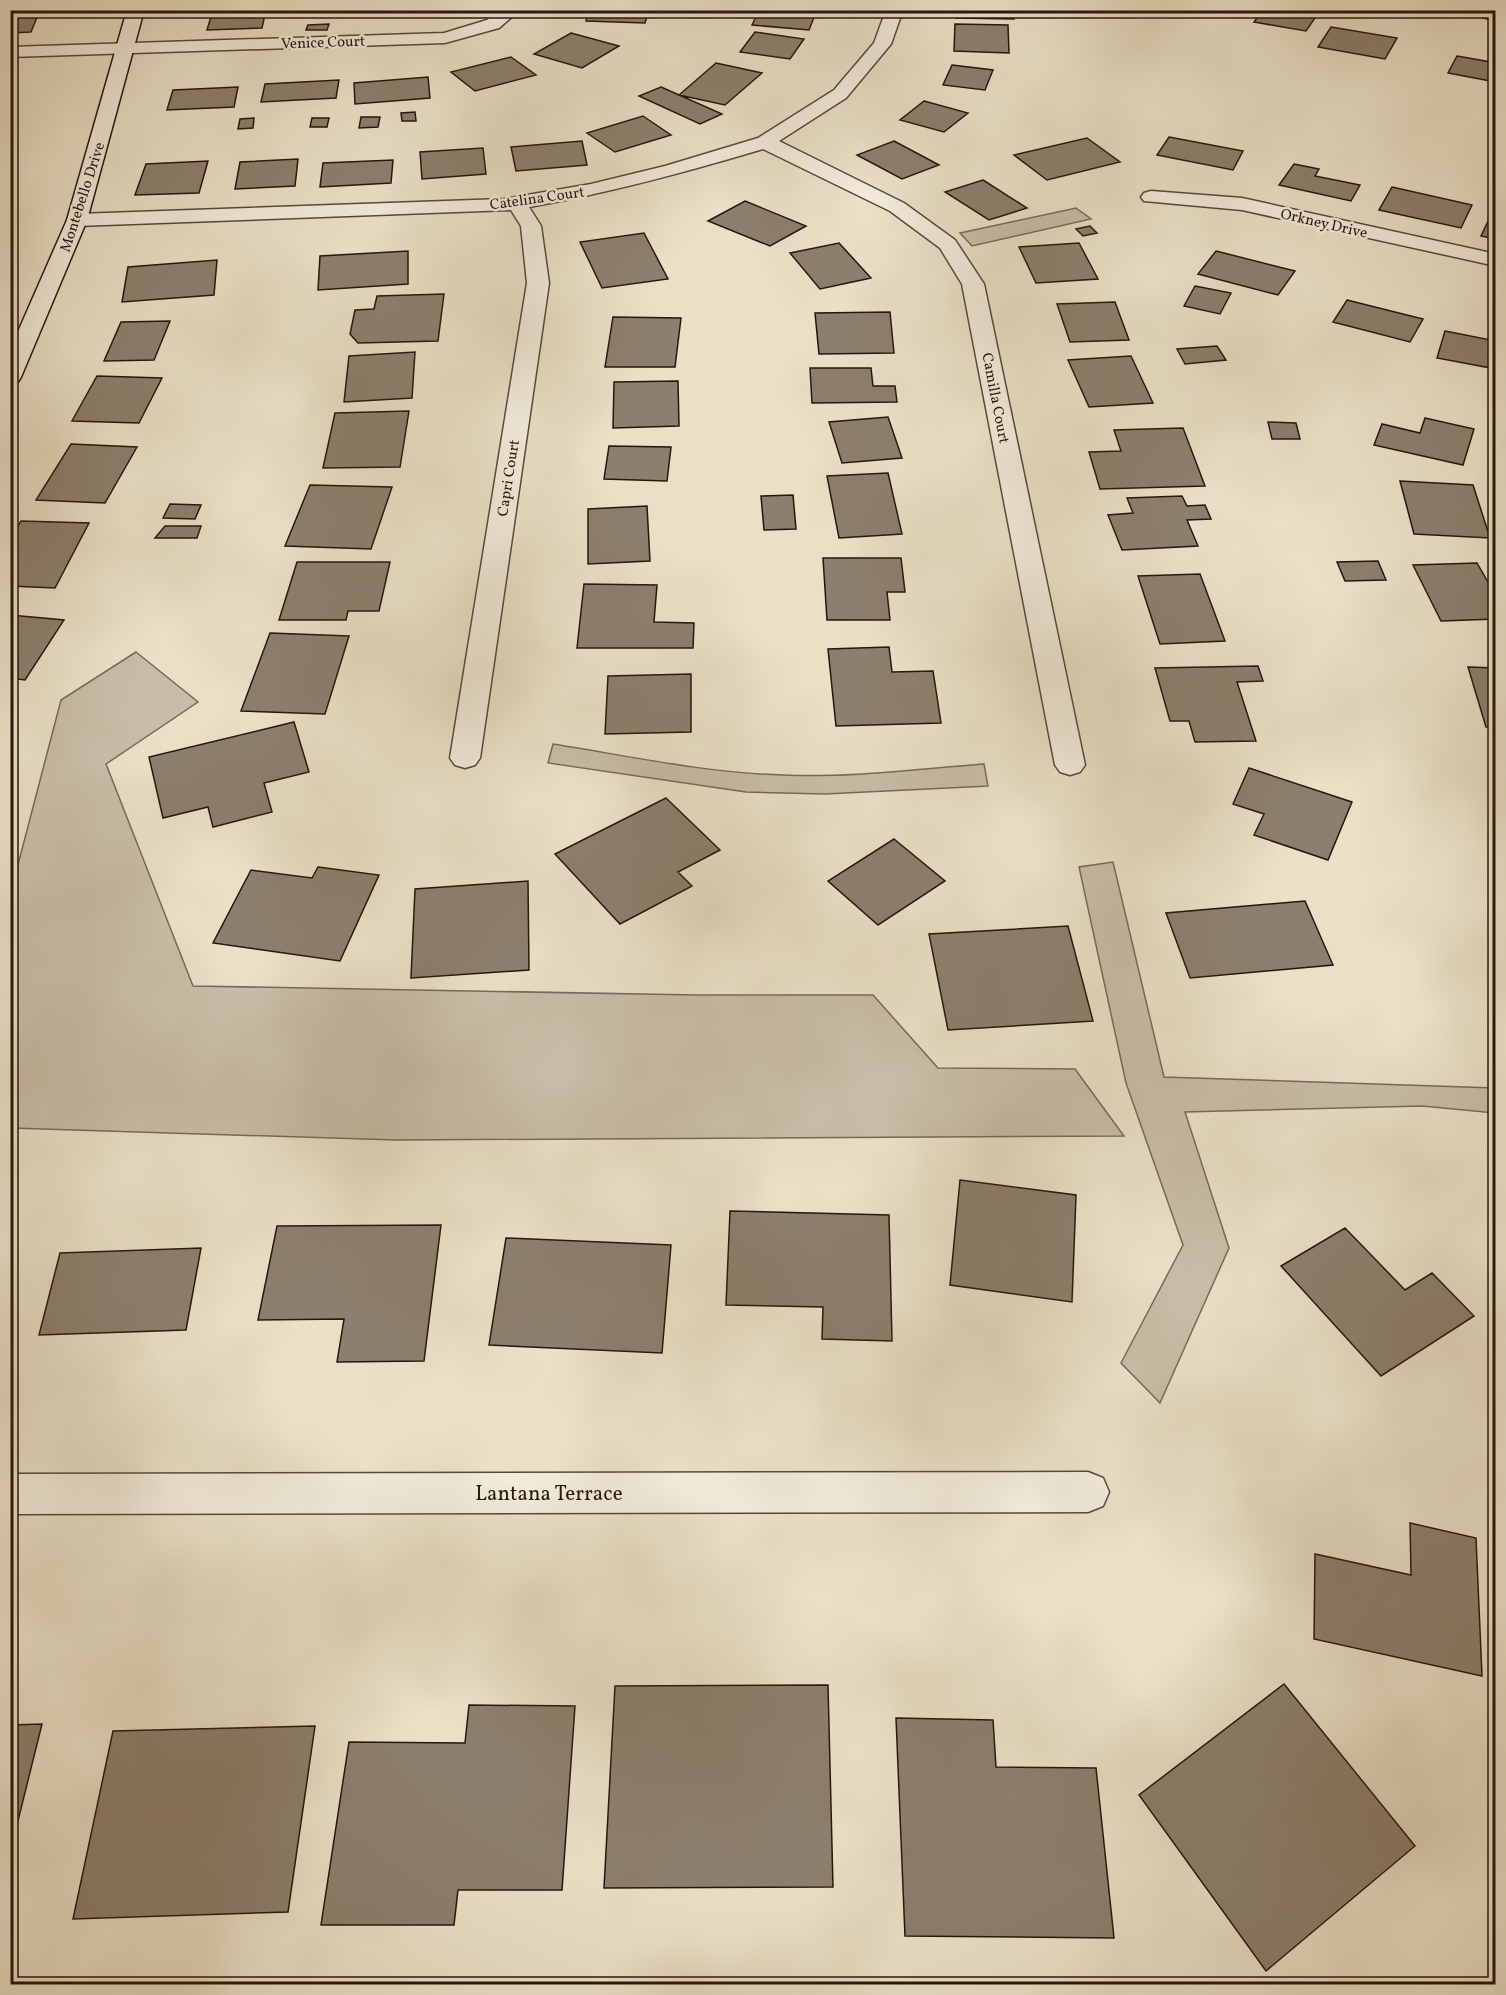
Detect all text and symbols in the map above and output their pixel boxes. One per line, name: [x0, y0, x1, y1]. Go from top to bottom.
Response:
street label: Venice Court: [281, 32, 365, 55]
street label: Montebello Drive: [56, 140, 111, 255]
street label: Catelina Court: [488, 182, 586, 217]
street label: Orkney Drive: [1278, 204, 1369, 245]
street label: Camilla Court: [975, 351, 1014, 446]
street label: Capri Court: [493, 438, 526, 518]
street label: Lantana Terrace: [475, 1480, 623, 1509]

